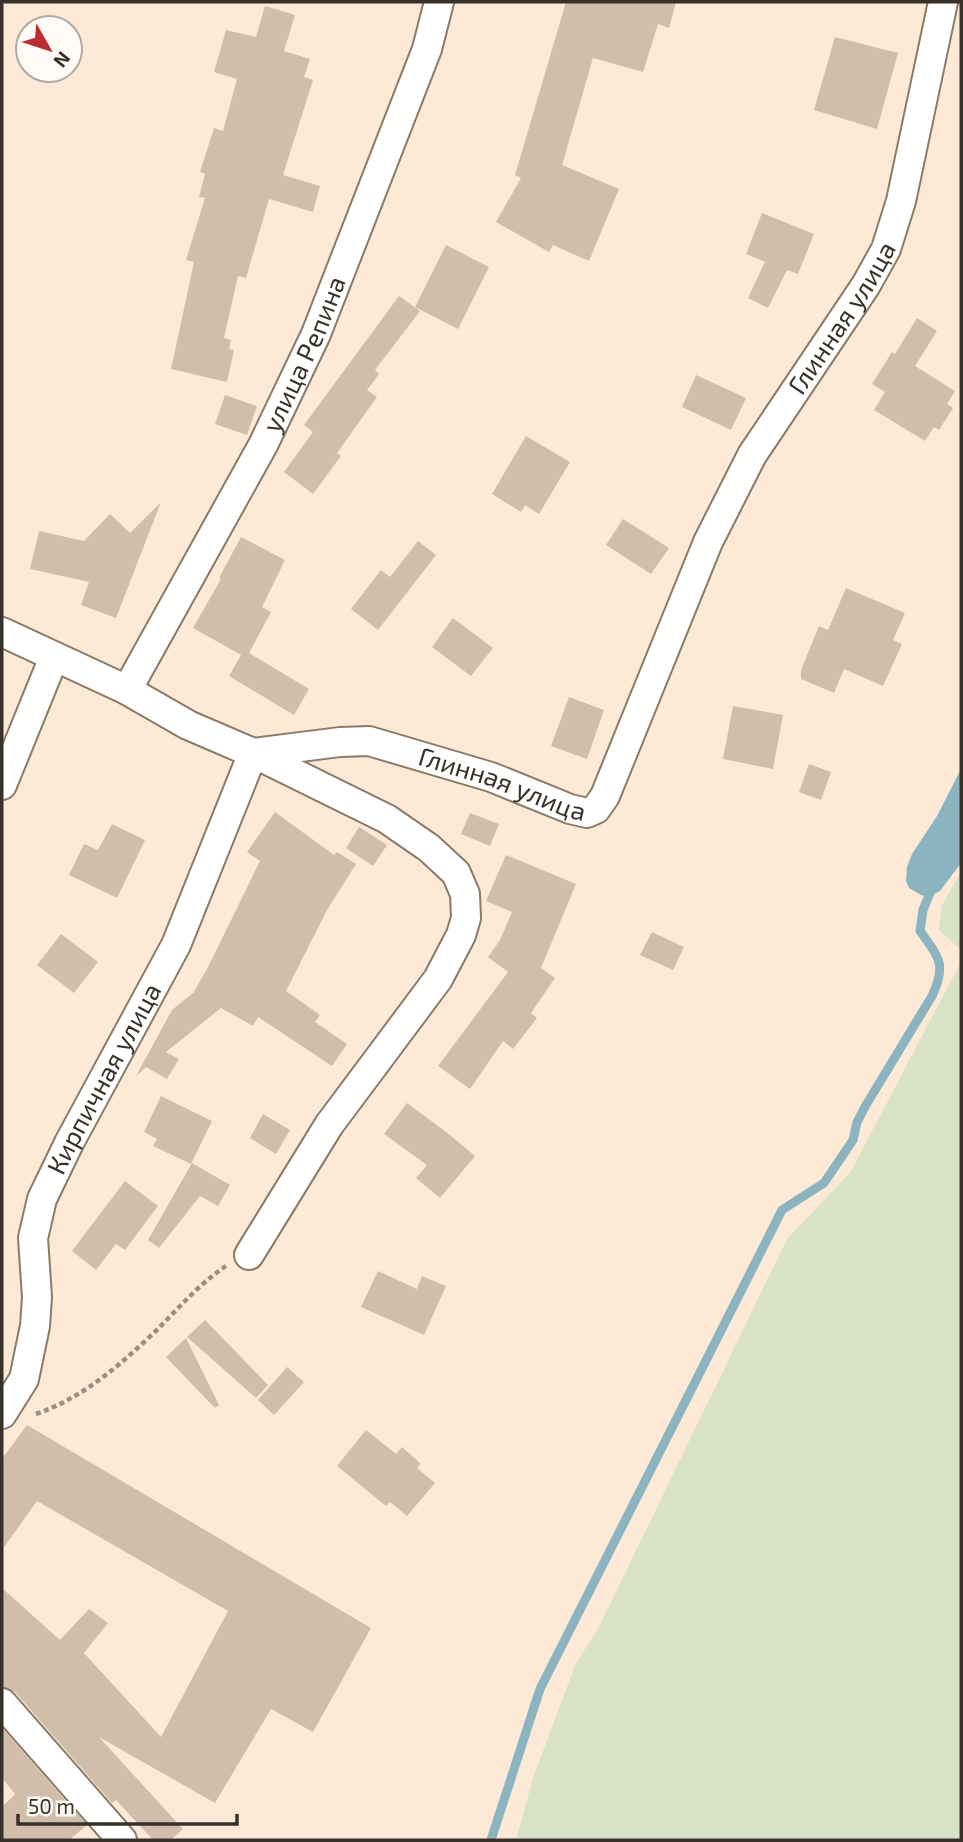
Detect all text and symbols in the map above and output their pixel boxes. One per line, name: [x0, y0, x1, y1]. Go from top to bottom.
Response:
north arrow: [14, 14, 84, 84]
text: N: [49, 47, 76, 73]
street label: Глинная улица: [780, 235, 901, 399]
street label: улица Репина: [255, 271, 351, 437]
street label: Глинная улица: [415, 740, 589, 826]
street label: Кирпичная улица: [39, 977, 167, 1179]
scale bar: [18, 1783, 236, 1827]
text: 50 m: [28, 1793, 75, 1818]

